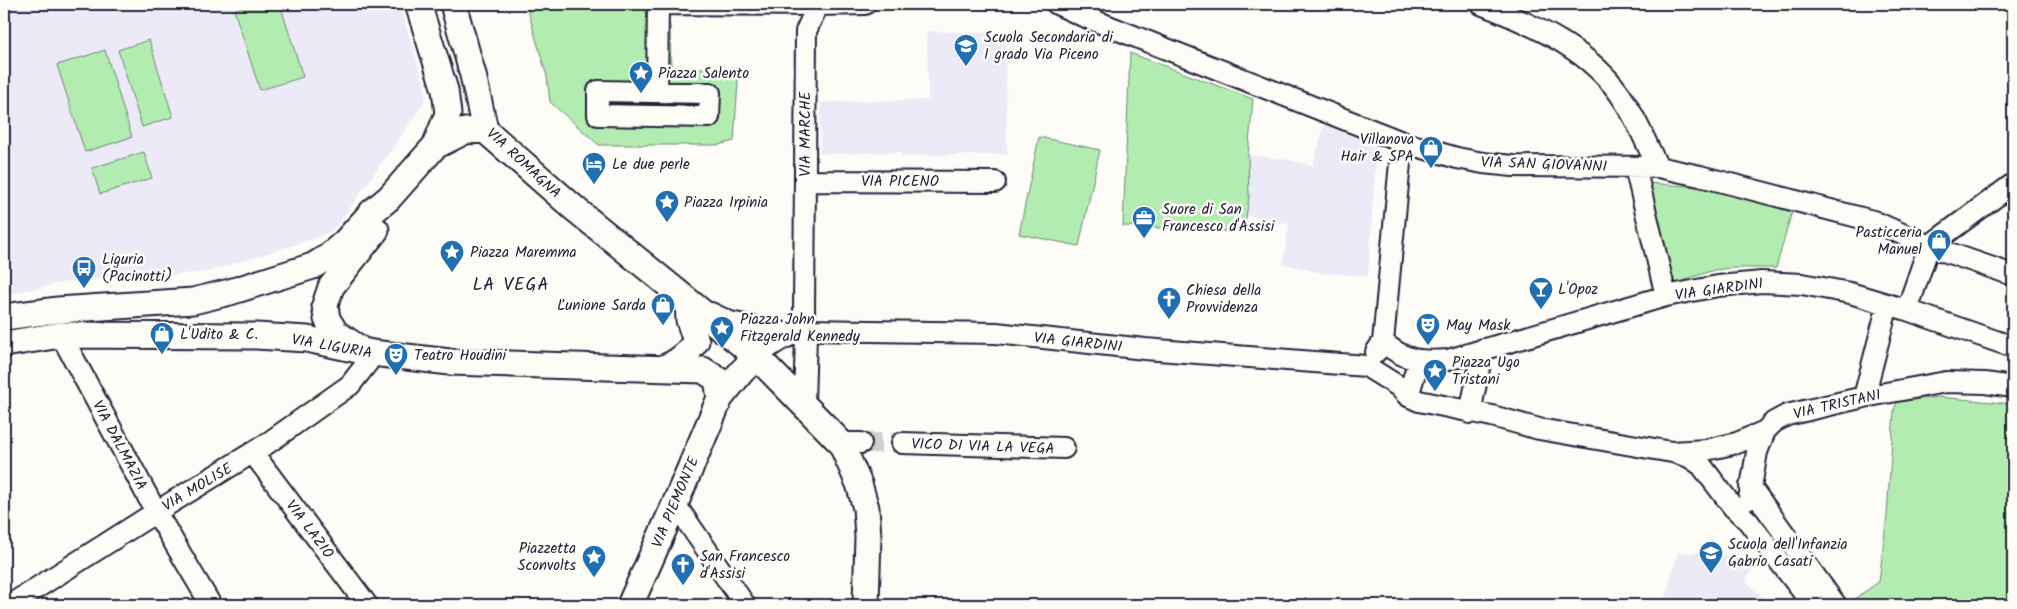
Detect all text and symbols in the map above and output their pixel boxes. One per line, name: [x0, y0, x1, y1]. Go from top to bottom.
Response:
place label: Scuola Secondaria di I grado Via Piceno: [984, 26, 1114, 67]
school or university icon: Scuola Secondaria di I grado Via Piceno: [953, 33, 979, 67]
place icon: Piazza Salento: [628, 60, 654, 94]
place label: Piazza Salento: [658, 62, 749, 86]
street label: VIA MARCHE: [794, 90, 818, 177]
street label: VIA ROMAGNA: [480, 123, 566, 205]
place label: Villanova Hair & SPA: [1341, 128, 1414, 169]
shop icon: Villanova Hair & SPA: [1418, 135, 1444, 169]
hotel icon: Le due perle: [581, 151, 607, 185]
street label: VIA SAN GIOVANNI: [1481, 151, 1608, 179]
place label: Le due perle: [612, 153, 690, 177]
street label: VIA PICENO: [861, 170, 939, 194]
place icon: Piazza Irpinia: [654, 189, 680, 223]
place label: Piazza Irpinia: [684, 191, 768, 215]
place label: Suore di San Francesco d'Assisi: [1162, 198, 1276, 239]
office icon: Suore di San Francesco d'Assisi: [1131, 205, 1157, 239]
place label: Pasticceria Manuel: [1855, 221, 1922, 262]
shop icon: Pasticceria Manuel: [1926, 228, 1952, 262]
place icon: Piazza Maremma: [439, 239, 465, 273]
place label: Piazza Maremma: [470, 241, 577, 265]
place label: Liguria (Pacinotti): [102, 248, 172, 289]
bus stop icon: Liguria (Pacinotti): [71, 255, 97, 289]
district label: LA VEGA: [472, 271, 550, 300]
street label: VIA GIARDINI: [1674, 272, 1765, 308]
bar icon: L'Opoz: [1528, 276, 1554, 310]
place label: L'Opoz: [1558, 278, 1599, 302]
place label: Chiesa della Provvidenza: [1186, 279, 1261, 320]
church icon: Chiesa della Provvidenza: [1156, 286, 1182, 320]
shop icon: Ľunione Sarda: [650, 292, 676, 326]
place label: Ľunione Sarda: [557, 294, 646, 318]
place label: Piazza John Fitzgerald Kennedy: [740, 308, 861, 349]
theatre icon: May Mask: [1415, 312, 1441, 346]
place label: May Mask: [1446, 314, 1511, 338]
place icon: Piazza John Fitzgerald Kennedy: [709, 315, 735, 349]
shop icon: L'Udito & C.: [149, 321, 175, 355]
place label: L'Udito & C.: [180, 323, 258, 347]
street label: VIA GIARDINI: [1033, 326, 1124, 360]
street label: VIA LIGURIA: [290, 328, 374, 366]
theatre icon: Teatro Houdini: [383, 342, 409, 376]
place label: Teatro Houdini: [414, 344, 508, 368]
place label: Piazza Ugo Tristani: [1452, 351, 1520, 392]
place icon: Piazza Ugo Tristani: [1422, 358, 1448, 392]
street label: VIA TRISTANI: [1791, 383, 1884, 427]
street label: VIA DALMAZIA: [85, 396, 153, 495]
street label: VICO DI VIA LA VEGA: [911, 433, 1055, 461]
street label: VIA PIEMONTE: [646, 452, 706, 552]
street label: VIA MOLISE: [158, 457, 238, 518]
street label: VIA LAZIO: [279, 495, 339, 564]
place label: Scuola dell'Infanzia Gabrio Casati: [1728, 533, 1848, 574]
place label: Piazzetta Sconvolts: [518, 537, 577, 578]
school or university icon: Scuola dell'Infanzia Gabrio Casati: [1698, 540, 1724, 574]
place icon: Piazzetta Sconvolts: [581, 544, 607, 578]
place label: San Francesco d'Assisi: [700, 545, 790, 586]
church icon: San Francesco d'Assisi: [670, 552, 696, 586]

